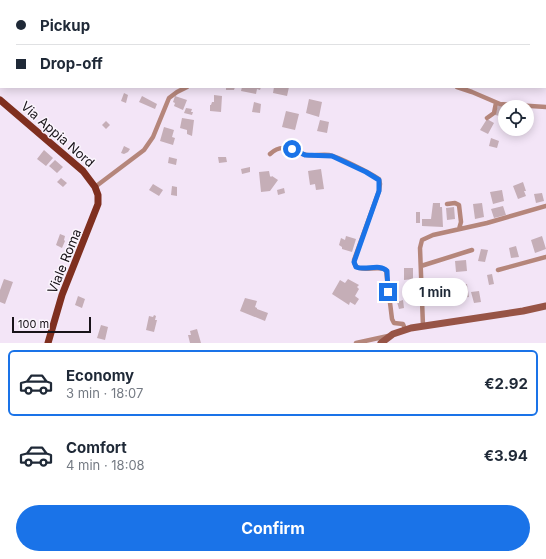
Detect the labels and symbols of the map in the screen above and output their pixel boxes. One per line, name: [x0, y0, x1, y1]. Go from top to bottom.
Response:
street label: Via Appia Nord: [18, 98, 98, 170]
route start: [283, 140, 301, 158]
street label: Viale Roma: [44, 226, 84, 296]
callout: 1 min: [402, 278, 468, 306]
route end: [379, 283, 397, 301]
scale bar: [12, 315, 91, 334]

